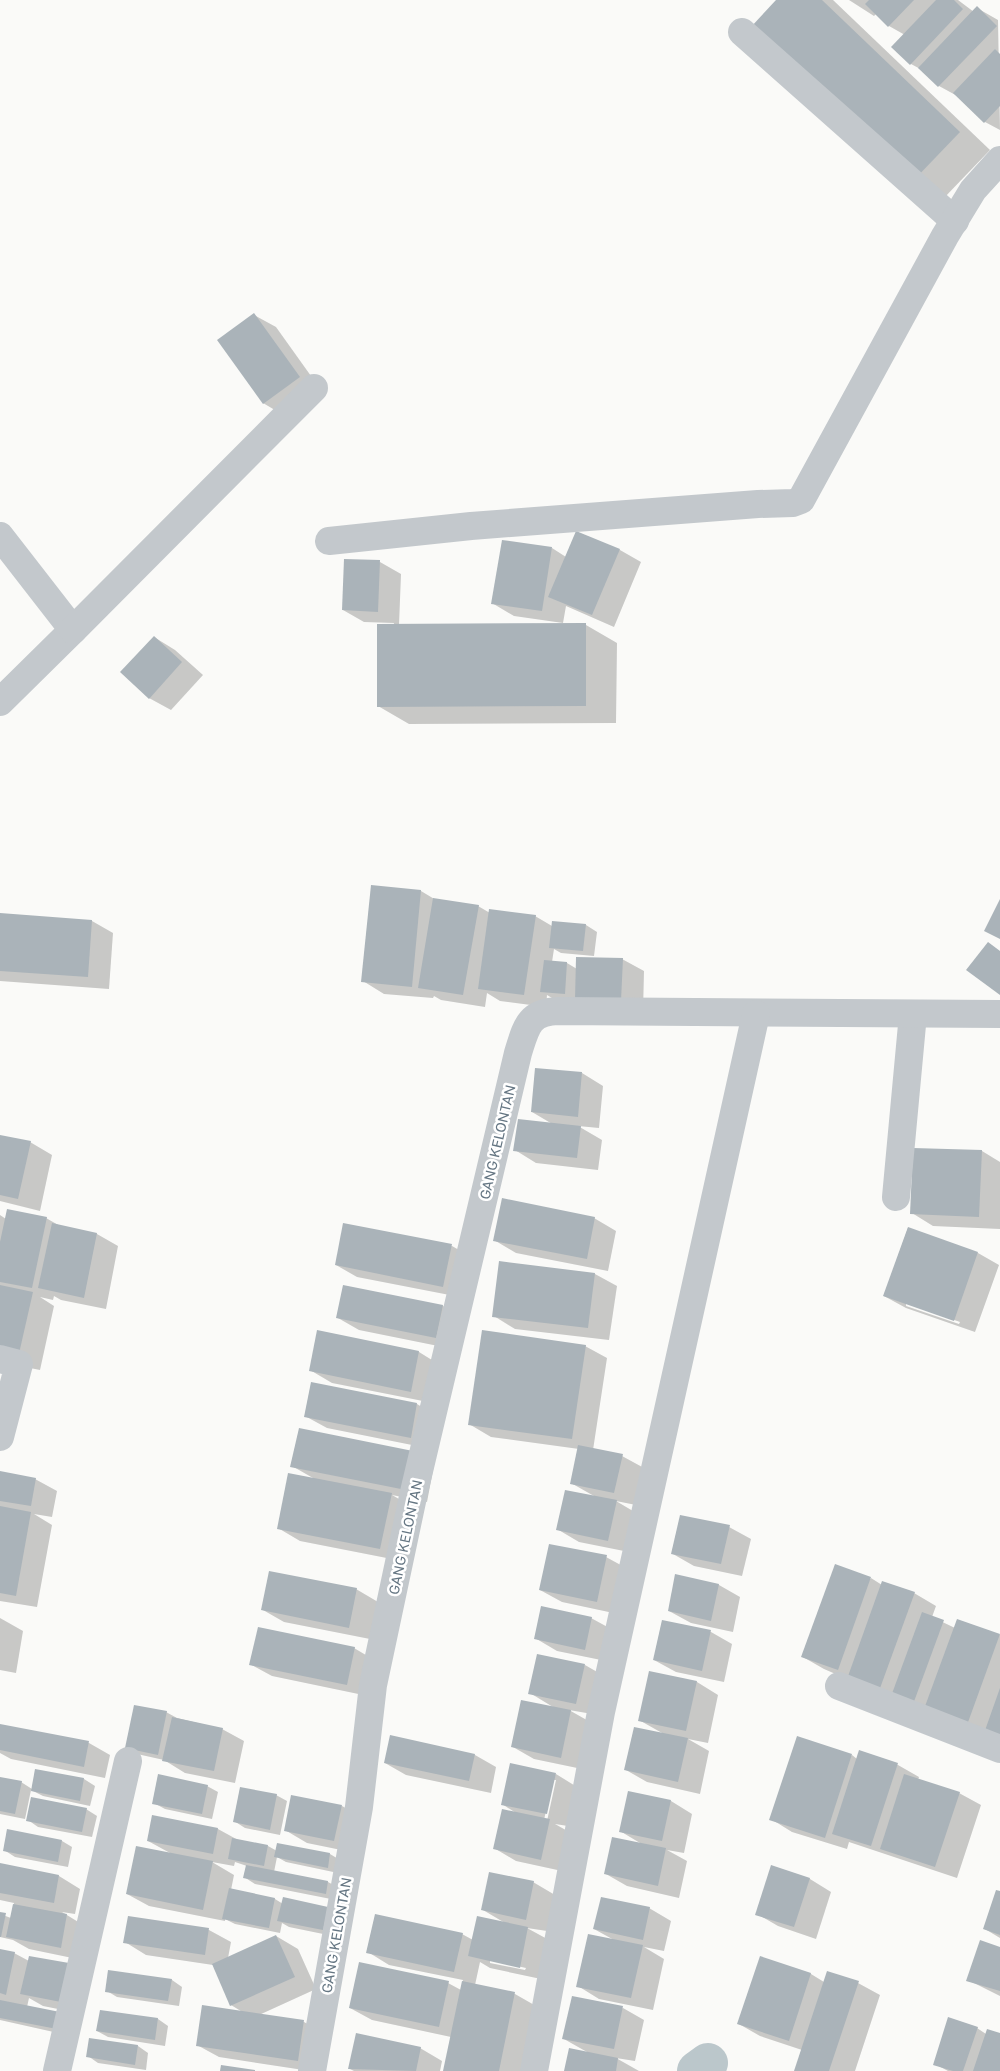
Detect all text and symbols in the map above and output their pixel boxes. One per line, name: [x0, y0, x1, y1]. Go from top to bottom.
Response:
street label: GANG KELONTAN: [476, 1083, 518, 1201]
street label: GANG KELONTAN: [385, 1478, 425, 1596]
street label: GANG KELONTAN: [317, 1876, 355, 1994]

